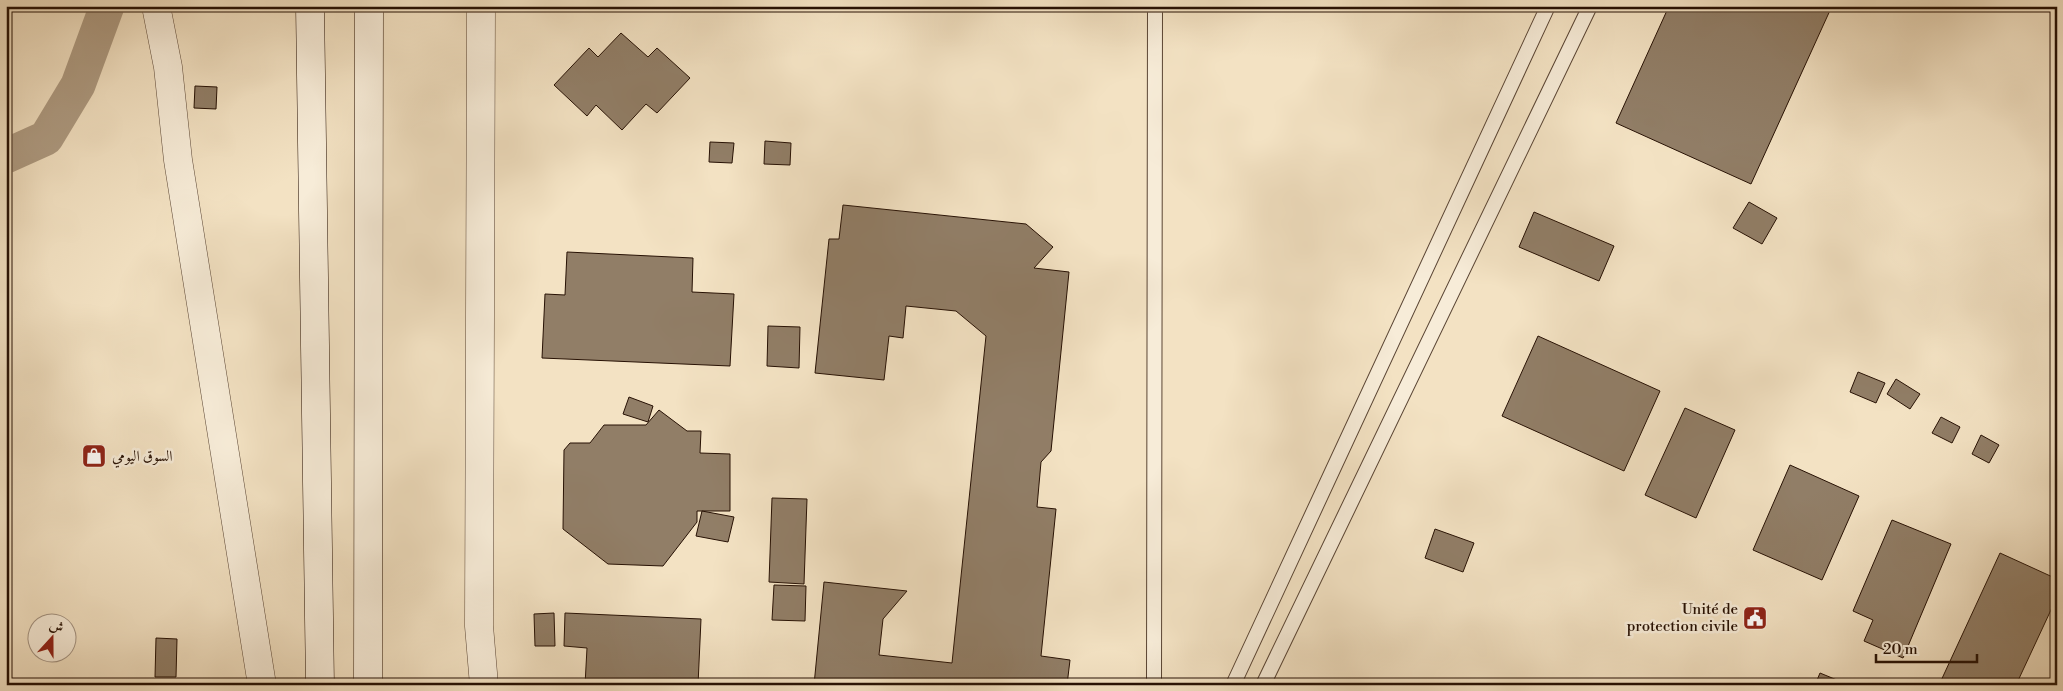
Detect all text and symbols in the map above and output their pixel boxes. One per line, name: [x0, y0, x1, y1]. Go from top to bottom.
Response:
shop icon: السوق اليومي: [81, 443, 107, 469]
place label: السوق اليومي: [112, 447, 173, 468]
place label: Unité de protection civile: [1627, 600, 1738, 636]
public building icon: Unité de protection civile: [1742, 605, 1768, 631]
north arrow: [28, 614, 78, 664]
text: ش: [47, 616, 66, 638]
scale bar: [1876, 631, 1977, 663]
text: 20 m: [1883, 640, 1918, 659]

